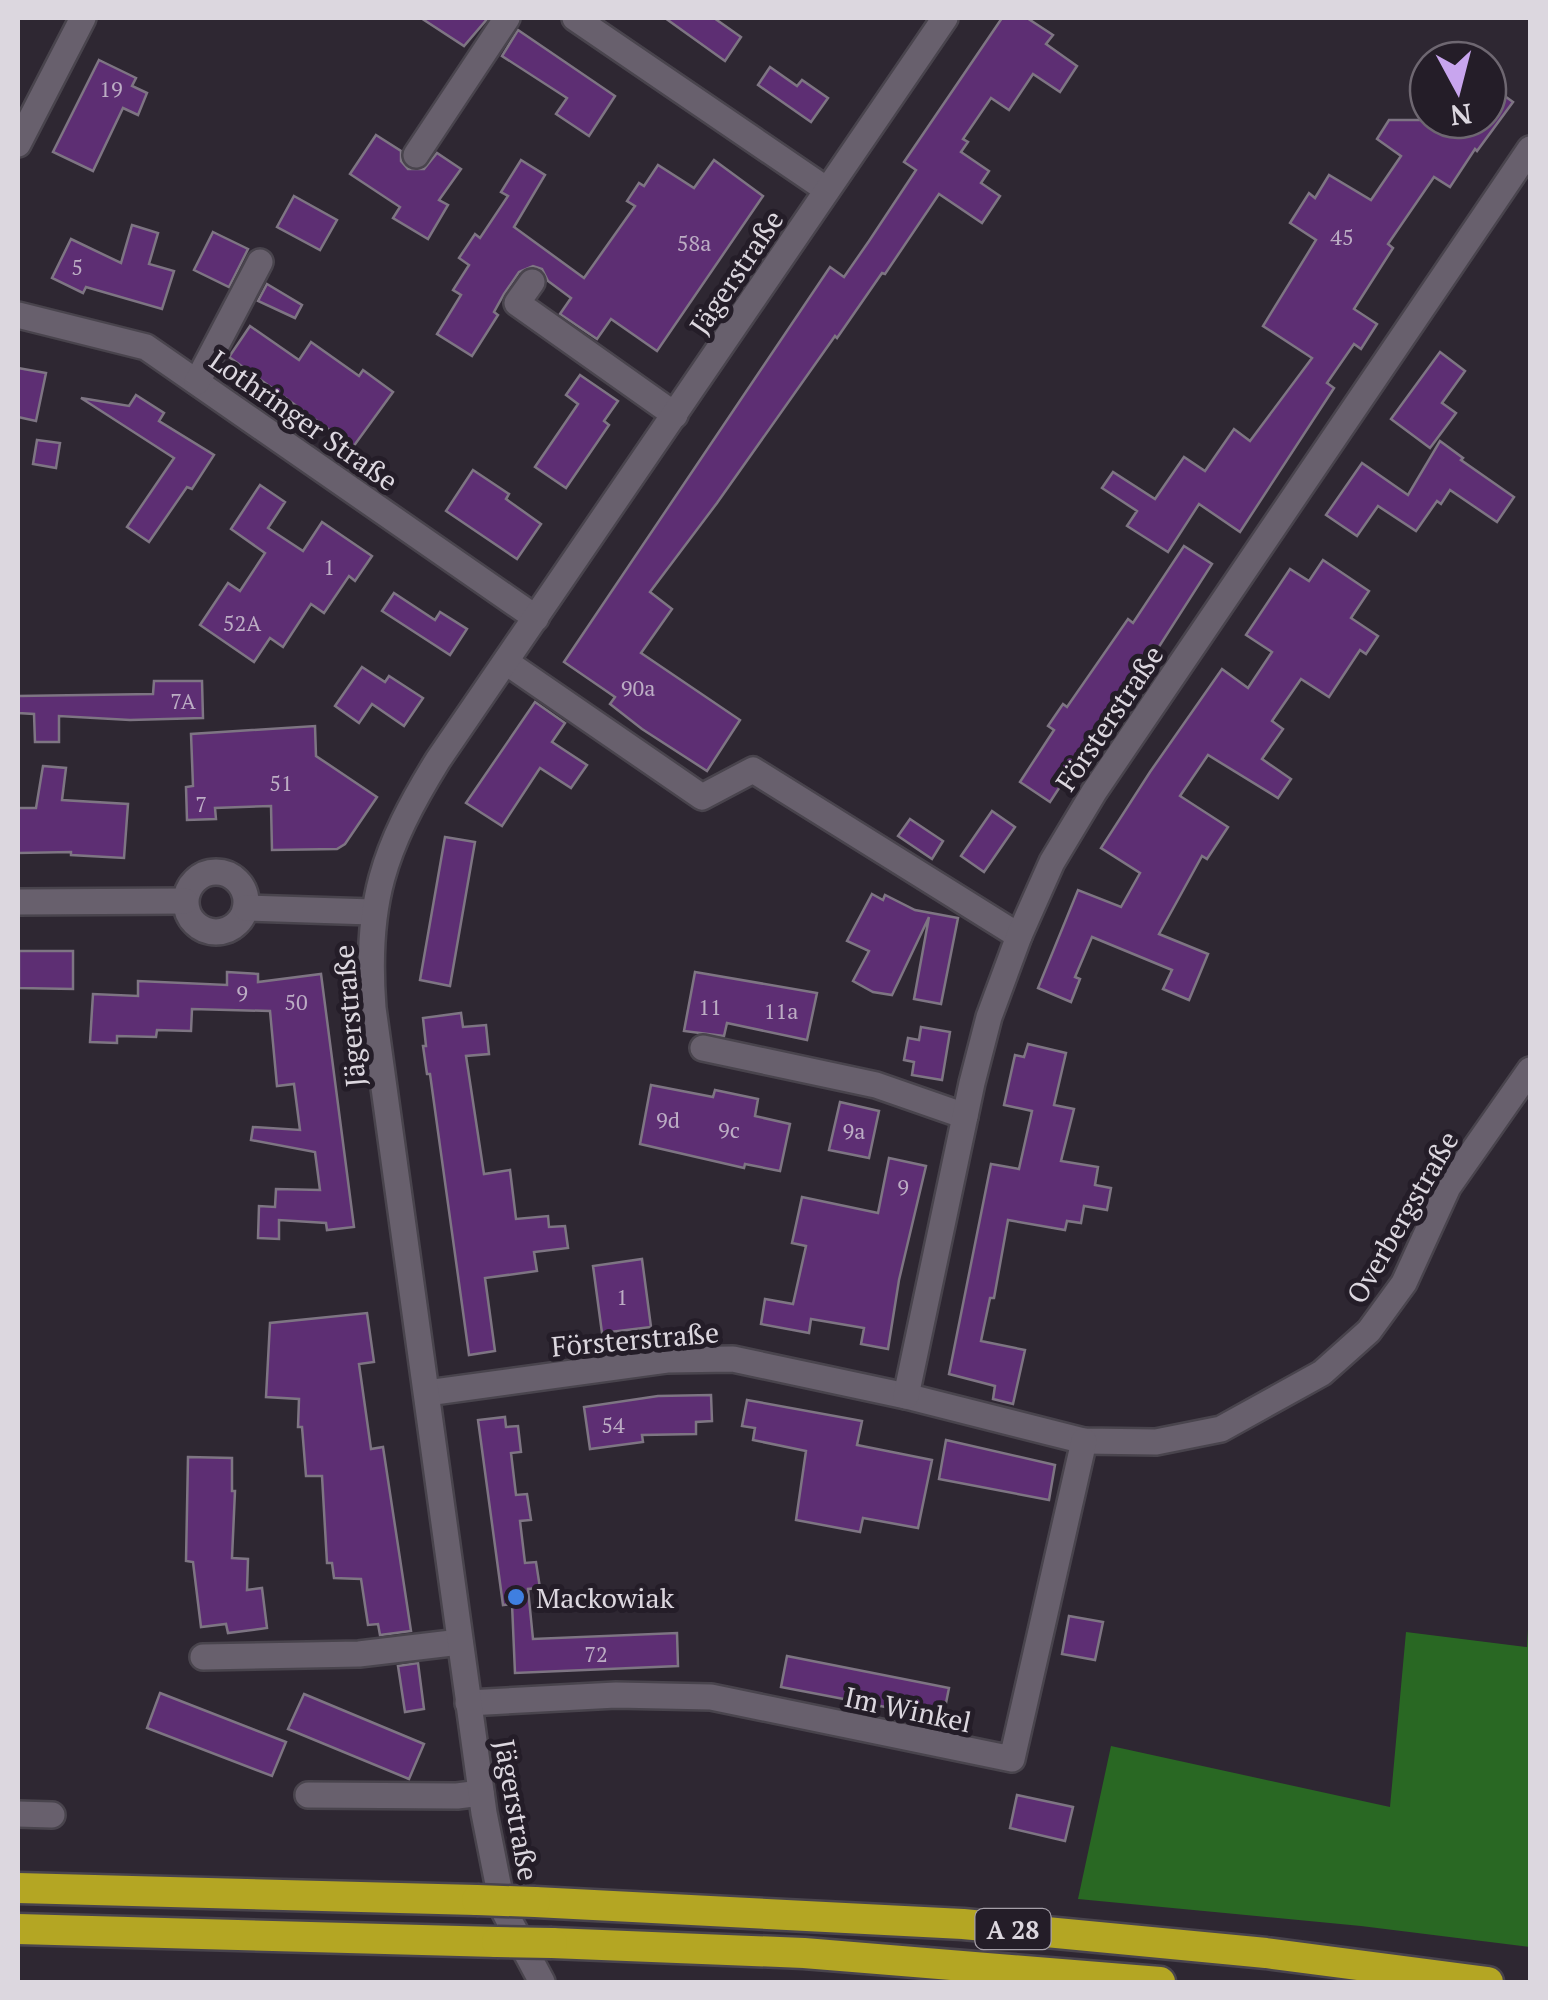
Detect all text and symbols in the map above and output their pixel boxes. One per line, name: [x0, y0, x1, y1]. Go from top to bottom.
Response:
north arrow: [1408, 40, 1508, 140]
house number: 19: [99, 74, 123, 103]
text: N: [1448, 96, 1474, 135]
street label: Jägerstraße: [681, 203, 791, 341]
house number: 45: [1330, 222, 1354, 251]
house number: 58a: [677, 228, 711, 257]
house number: 5: [71, 252, 83, 281]
street label: Lothringer Straße: [203, 341, 405, 499]
house number: 1: [323, 552, 335, 581]
house number: 52A: [223, 608, 262, 637]
street label: Försterstraße: [1047, 638, 1171, 798]
house number: 90a: [621, 673, 655, 702]
house number: 7A: [170, 686, 197, 715]
house number: 51: [269, 768, 293, 797]
house number: 7: [195, 789, 207, 818]
street label: Jägerstraße: [324, 943, 374, 1089]
house number: 9: [236, 978, 248, 1007]
house number: 50: [284, 987, 308, 1016]
house number: 11: [698, 992, 722, 1021]
house number: 11a: [764, 996, 798, 1025]
house number: 9d: [656, 1105, 680, 1134]
house number: 9c: [718, 1115, 740, 1144]
house number: 9a: [843, 1116, 865, 1145]
street label: Overbergstraße: [1338, 1124, 1466, 1310]
house number: 9: [897, 1172, 909, 1201]
house number: 1: [616, 1282, 628, 1311]
street label: Försterstraße: [550, 1313, 720, 1365]
house number: 54: [601, 1410, 625, 1439]
place label: Mackowiak: [536, 1579, 675, 1616]
marker: Mackowiak: [505, 1586, 527, 1608]
house number: 72: [584, 1639, 608, 1668]
street label: Im Winkel: [841, 1678, 975, 1740]
street label: Jägerstraße: [486, 1737, 548, 1883]
road number: A 28: [976, 1909, 1050, 1949]

